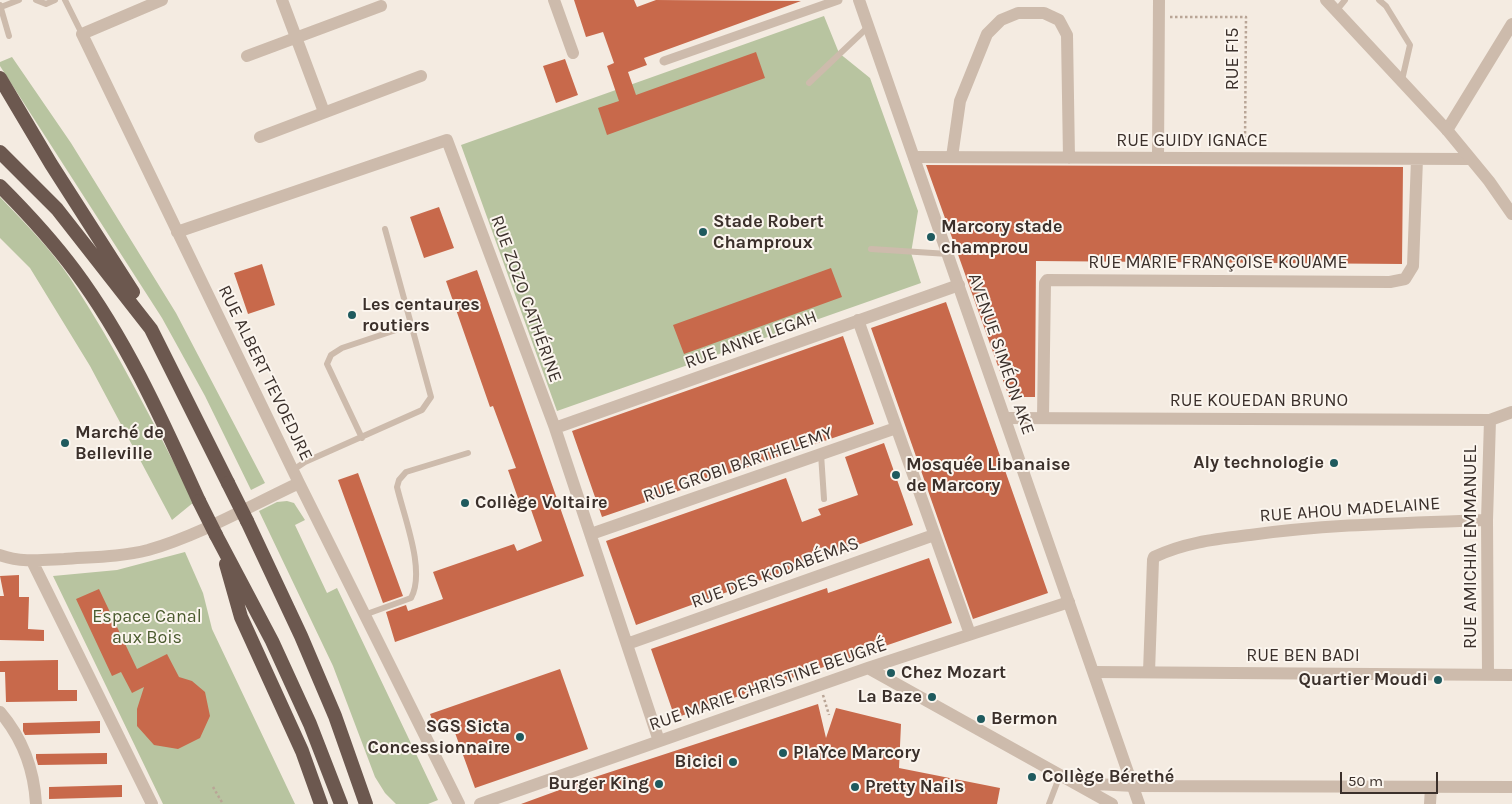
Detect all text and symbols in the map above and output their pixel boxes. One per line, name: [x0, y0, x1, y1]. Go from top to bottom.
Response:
street label: RUE F15: [1222, 28, 1244, 90]
street label: RUE GUIDY IGNACE: [1116, 130, 1268, 152]
place label: Stade Robert Champroux: [713, 211, 824, 253]
street label: RUE ZOZO CATHÉRINE: [486, 212, 566, 386]
place label: Marcory stade champrou: [941, 216, 1062, 258]
marker: Stade Robert Champroux: [697, 226, 709, 238]
marker: Marcory stade champrou: [925, 231, 937, 243]
street label: RUE MARIE FRANÇOISE KOUAME: [1088, 252, 1348, 274]
street label: AVENUE SIMÉON AKE: [963, 270, 1039, 438]
street label: RUE ALBERT TEVOEDJRE: [213, 282, 317, 464]
place label: Les centaures routiers: [362, 294, 480, 336]
street label: RUE ANNE LEGAH: [682, 306, 820, 374]
marker: Les centaures routiers: [346, 309, 358, 321]
street label: RUE KOUEDAN BRUNO: [1170, 390, 1348, 412]
place label: Marché de Belleville: [75, 422, 164, 464]
street label: RUE GROBI BARTHELEMY: [640, 422, 836, 508]
marker: Marché de Belleville: [59, 437, 71, 449]
street label: RUE AMICHIA EMMANUEL: [1460, 445, 1482, 649]
place label: Aly technologie: [1193, 452, 1324, 474]
place label: Mosquée Libanaise de Marcory: [906, 454, 1070, 496]
marker: Aly technologie: [1328, 457, 1340, 469]
marker: Mosquée Libanaise de Marcory: [890, 469, 902, 481]
place label: Collège Voltaire: [475, 492, 608, 514]
street label: RUE AHOU MADELAINE: [1259, 493, 1441, 527]
marker: Collège Voltaire: [459, 497, 471, 509]
street label: RUE DES KODABÉMAS: [688, 533, 862, 613]
park label: Espace Canal aux Bois: [92, 606, 202, 649]
street label: RUE MARIE CHRISTINE BEUGRÉ: [646, 634, 890, 736]
street label: RUE BEN BADI: [1246, 645, 1360, 667]
place label: Chez Mozart: [901, 662, 1006, 684]
marker: Chez Mozart: [885, 667, 897, 679]
place label: Quartier Moudi: [1298, 669, 1428, 691]
marker: Quartier Moudi: [1432, 674, 1444, 686]
place label: La Baze: [857, 686, 922, 708]
marker: La Baze: [926, 691, 938, 703]
place label: Bermon: [991, 708, 1058, 730]
marker: Bermon: [975, 713, 987, 725]
place label: SGS Sicta Concessionnaire: [368, 716, 510, 759]
marker: SGS Sicta Concessionnaire: [514, 731, 526, 743]
place label: PlaYce Marcory: [793, 742, 920, 764]
marker: PlaYce Marcory: [777, 747, 789, 759]
place label: Bicici: [675, 751, 723, 773]
marker: Bicici: [727, 756, 739, 768]
scale bar: [1342, 762, 1440, 794]
place label: Collège Bérethé: [1042, 766, 1174, 788]
marker: Collège Bérethé: [1026, 771, 1038, 783]
text: 50 m: [1348, 772, 1383, 790]
place label: Burger King: [548, 773, 649, 795]
place label: Pretty Nails: [865, 776, 964, 798]
marker: Burger King: [653, 778, 665, 790]
marker: Pretty Nails: [849, 781, 861, 793]

